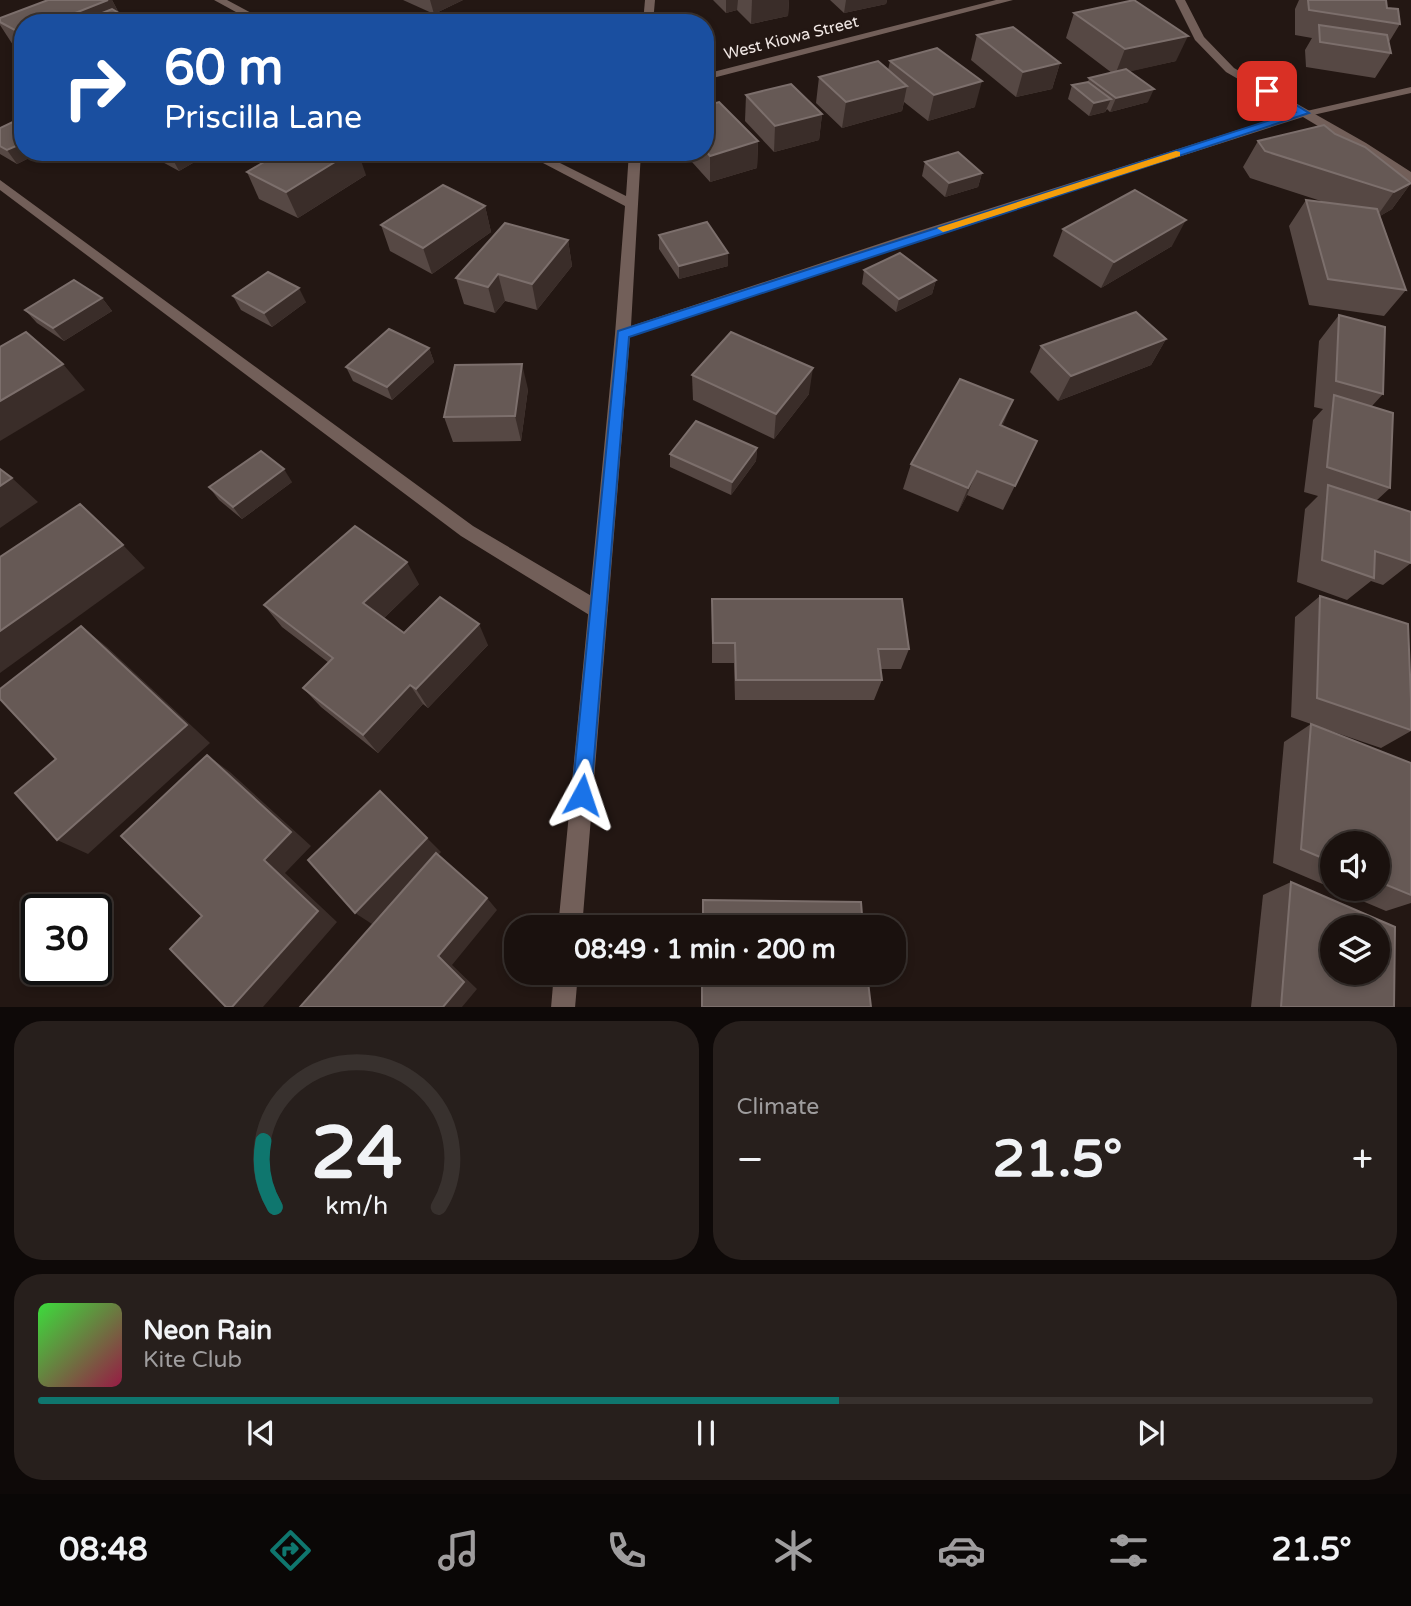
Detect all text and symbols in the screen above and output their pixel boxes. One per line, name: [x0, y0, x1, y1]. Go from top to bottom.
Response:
street label: West Kiowa Street: [722, 12, 861, 64]
text: 60 m: [164, 39, 283, 98]
icon: right: [49, 42, 140, 133]
pin: [1237, 61, 1297, 121]
icon: arrive: [1248, 72, 1286, 110]
text: Priscilla Lane: [164, 99, 362, 137]
position arrow: [545, 758, 619, 832]
map controls: [1320, 831, 1390, 985]
button: sound: [1320, 831, 1390, 901]
speed limit sign: 30: [21, 894, 112, 985]
button: layers: [1320, 915, 1390, 985]
text: 08:49 · 1 min · 200 m: [574, 934, 836, 965]
text: Climate: [737, 1093, 819, 1121]
text: 24: [311, 1110, 402, 1198]
text: 21.5°: [993, 1128, 1123, 1191]
text: −: [737, 1137, 764, 1183]
text: +: [1352, 1137, 1373, 1183]
text: km/h: [325, 1190, 388, 1220]
text: Neon Rain: [143, 1315, 272, 1346]
text: Kite Club: [143, 1346, 242, 1374]
icon: previous: [242, 1414, 280, 1452]
icon: pause: [687, 1414, 725, 1452]
icon: next: [1132, 1414, 1170, 1452]
icon: directions: [266, 1526, 315, 1575]
icon: music: [434, 1526, 483, 1575]
icon: phone: [602, 1526, 651, 1575]
icon: climate: [769, 1526, 818, 1575]
icon: car: [937, 1526, 986, 1575]
icon: filters: [1104, 1526, 1153, 1575]
text: 08:48: [59, 1531, 148, 1569]
text: 21.5°: [1272, 1531, 1352, 1569]

